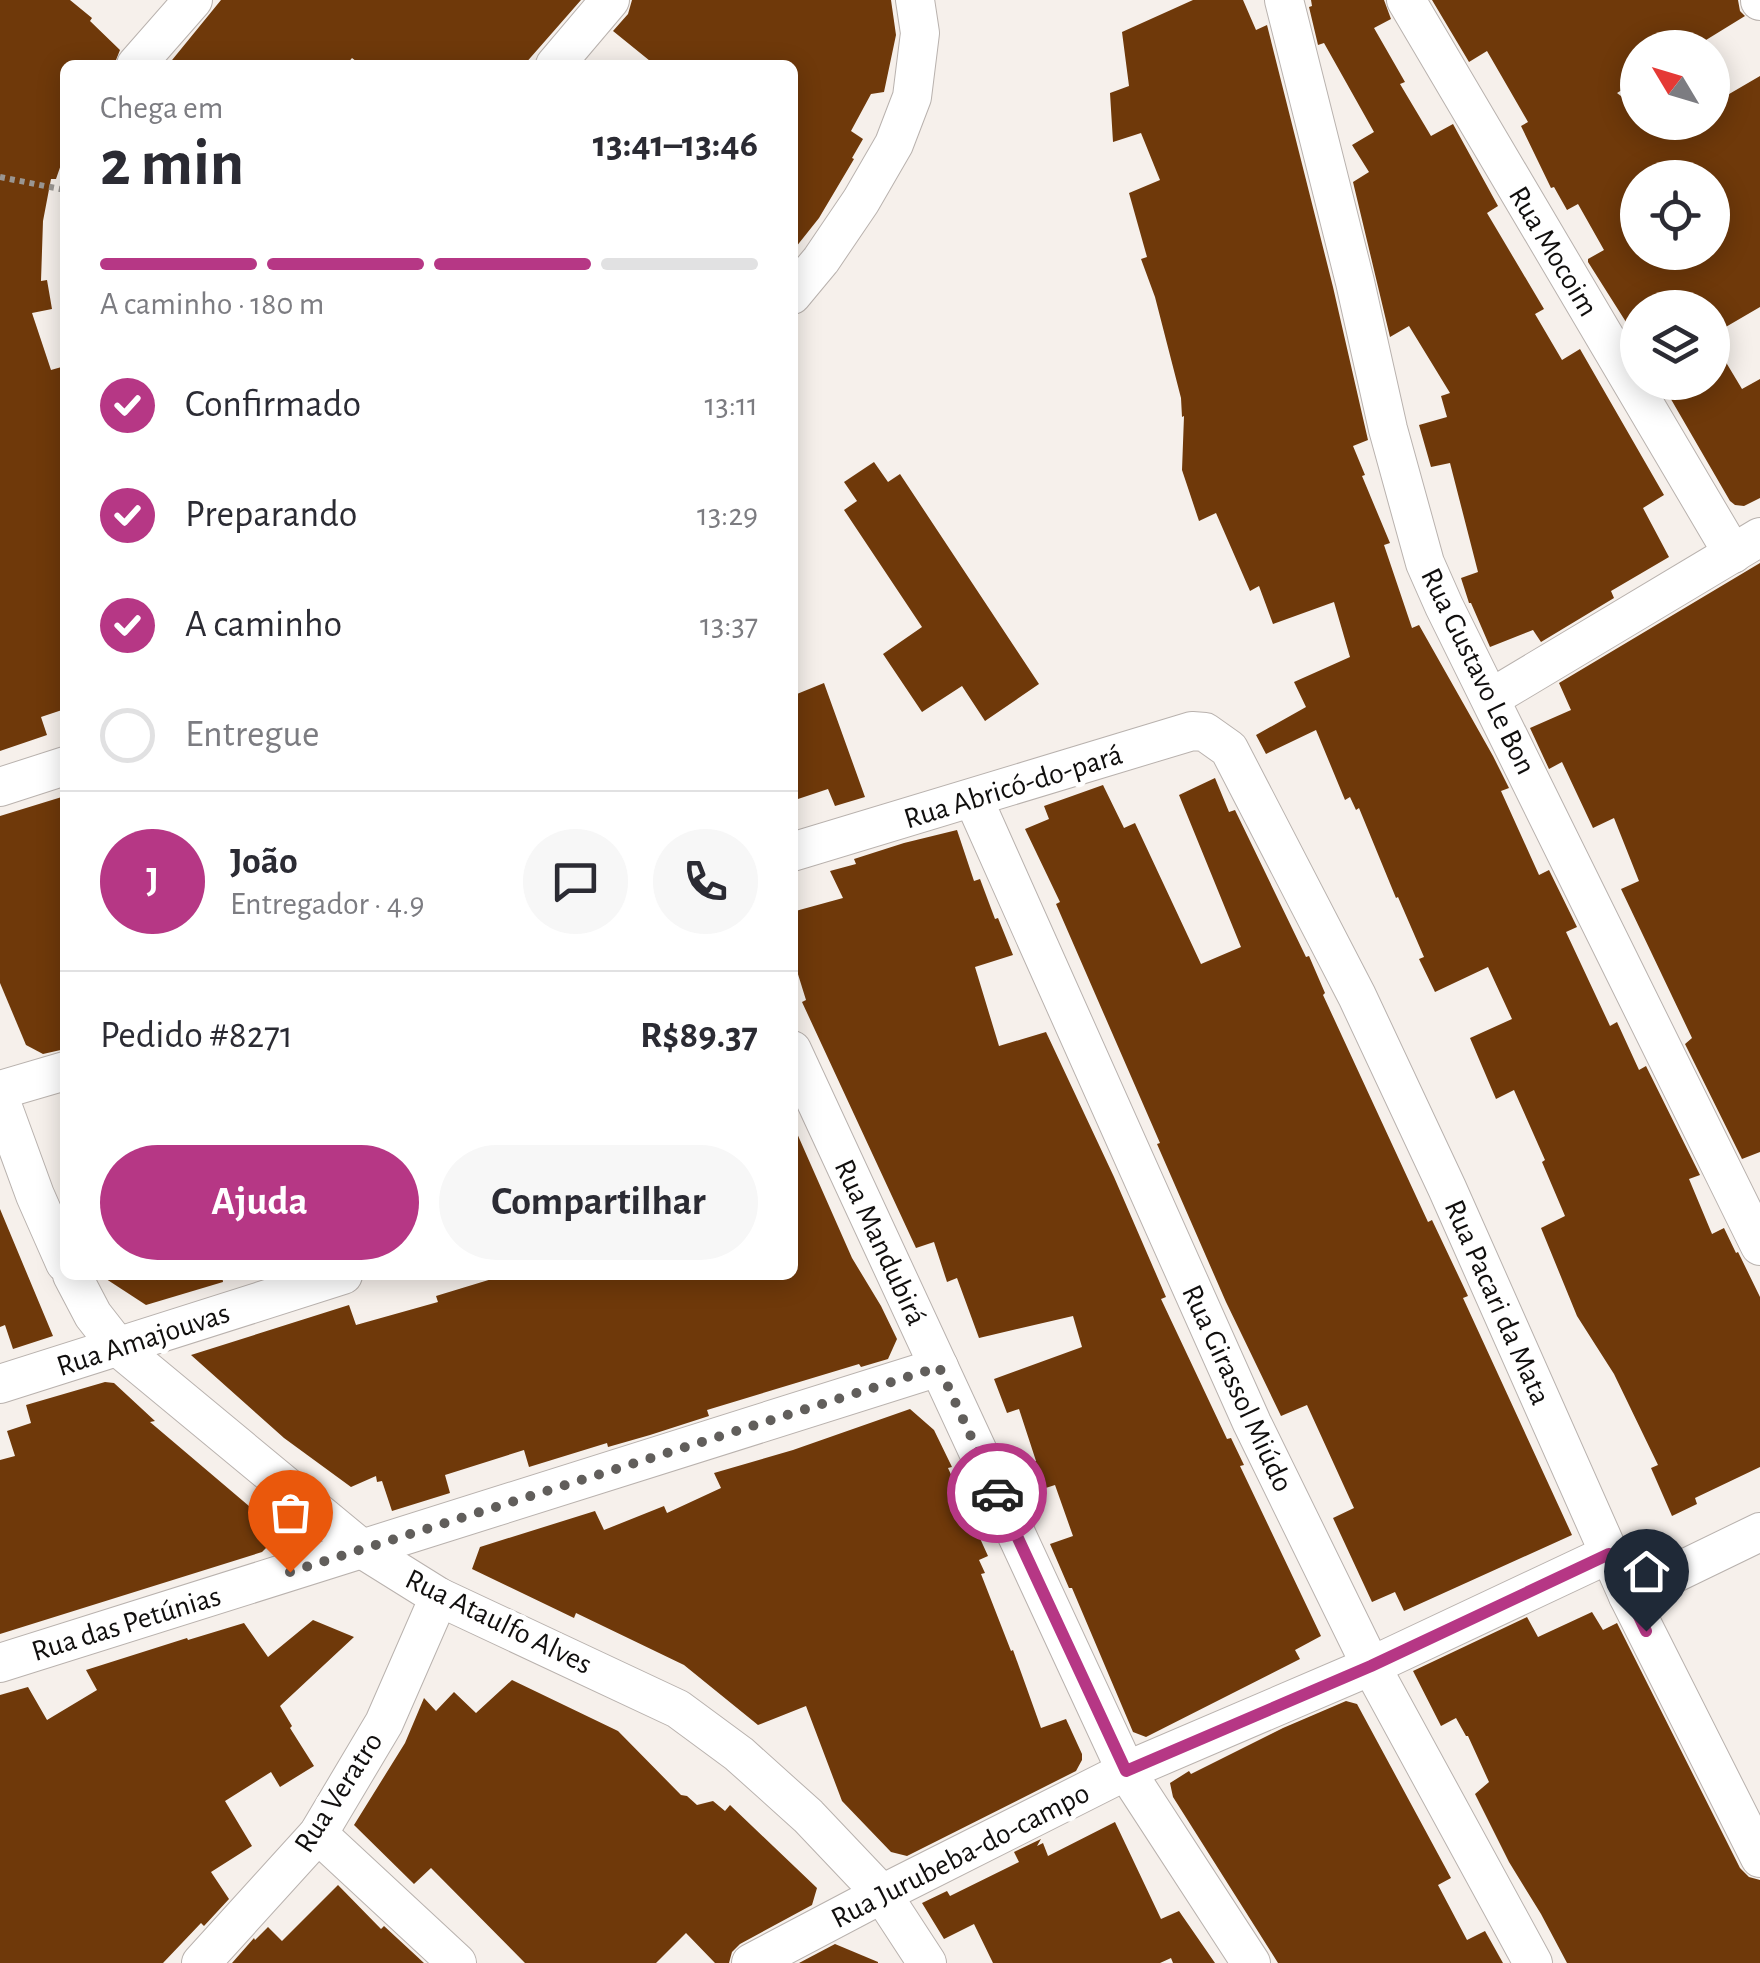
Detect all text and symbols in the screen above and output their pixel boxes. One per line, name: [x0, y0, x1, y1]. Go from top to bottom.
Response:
north arrow: [1620, 30, 1730, 140]
map controls: [1620, 30, 1730, 400]
text: Chega em: [100, 92, 223, 124]
text: 13:41–13:46: [593, 126, 758, 164]
text: 2 min: [100, 132, 244, 197]
button: locate: [1620, 160, 1730, 270]
street label: Rua Mocoim: [1503, 181, 1603, 322]
text: A caminho · 180 m: [100, 288, 324, 320]
button: layers: [1620, 290, 1730, 400]
icon: check: [100, 378, 155, 433]
text: Confirmado: [185, 386, 361, 424]
text: 13:11: [704, 389, 758, 421]
icon: check: [100, 488, 155, 543]
text: Preparando: [185, 496, 358, 534]
text: 13:29: [697, 499, 758, 531]
street label: Rua Gustavo Le Bon: [1415, 564, 1541, 779]
icon: check: [100, 598, 155, 653]
text: A caminho: [185, 606, 342, 644]
text: 13:37: [700, 609, 758, 641]
text: Entregue: [185, 716, 319, 754]
street label: Rua Abricó-do-pará: [901, 739, 1126, 834]
button: chat: [523, 829, 628, 934]
button: phone: [653, 829, 758, 934]
text: João: [230, 843, 298, 881]
text: J: [146, 862, 159, 900]
text: Entregador · 4.9: [230, 888, 424, 920]
text: Pedido #8271: [100, 1017, 293, 1055]
text: R$89.37: [640, 1017, 758, 1055]
button: Ajuda: [100, 1145, 419, 1260]
button: Compartilhar: [439, 1145, 758, 1260]
street label: Rua Mandubirá: [829, 1155, 932, 1330]
street label: Rua Pacari da Mata: [1439, 1196, 1556, 1409]
street label: Rua Girassol Miúdo: [1176, 1280, 1298, 1496]
street label: Rua Amajouvas: [53, 1298, 233, 1382]
courier: [947, 1443, 1047, 1543]
icon: car: [970, 1466, 1025, 1521]
pin: [248, 1470, 333, 1573]
icon: bag: [263, 1485, 318, 1540]
pin: [1604, 1529, 1689, 1632]
icon: home: [1619, 1544, 1674, 1599]
street label: Rua Ataulfo Alves: [401, 1564, 596, 1680]
street label: Rua das Petúnias: [28, 1581, 224, 1667]
street label: Rua Veratro: [289, 1727, 389, 1858]
street label: Rua Jurubeba-do-campo: [827, 1778, 1094, 1934]

